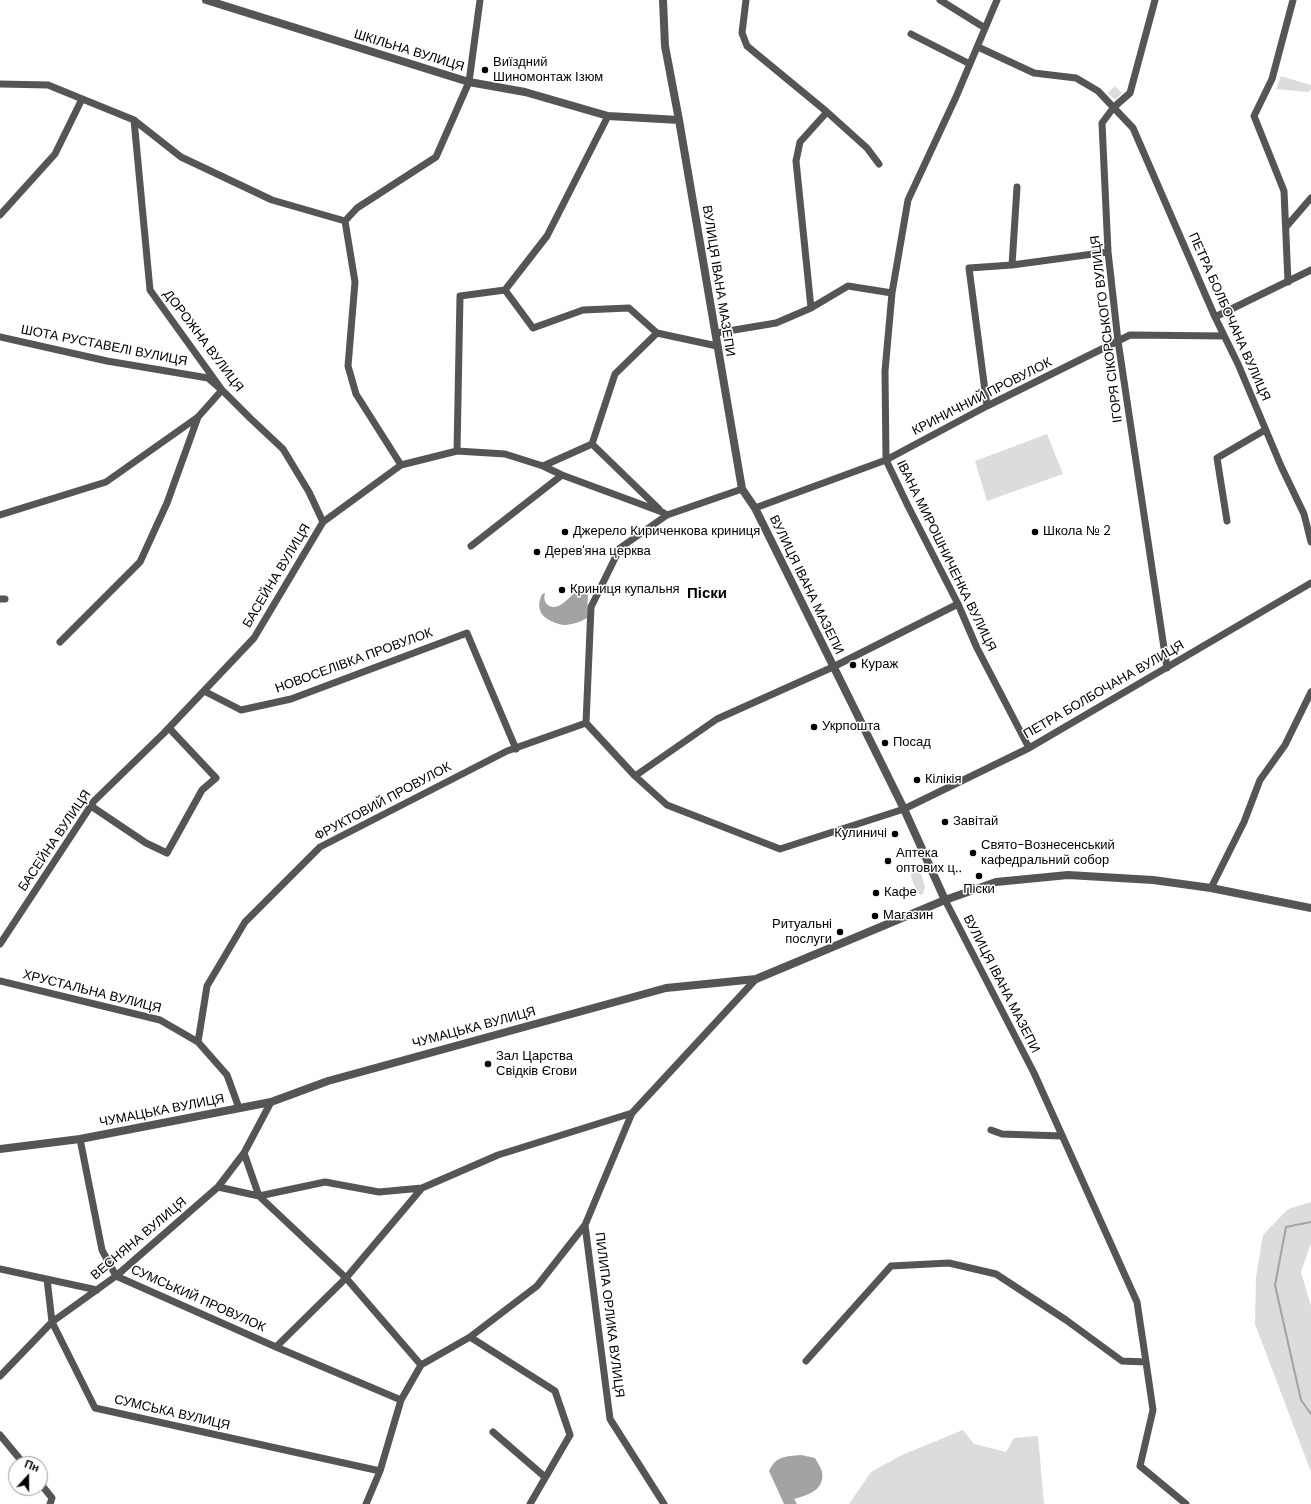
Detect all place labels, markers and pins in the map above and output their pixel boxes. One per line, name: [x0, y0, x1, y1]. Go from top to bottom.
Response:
place label: Виїздний Шиномонтаж Ізюм: [493, 55, 603, 86]
marker: Виїздний Шиномонтаж Ізюм: [480, 65, 490, 75]
place label: Джерело Кириченкова криниця: [573, 524, 760, 540]
place label: Школа № 2: [1043, 524, 1111, 540]
marker: Джерело Кириченкова криниця: [560, 527, 570, 537]
marker: Школа № 2: [1030, 527, 1040, 537]
place label: Дерев'яна церква: [545, 544, 651, 560]
marker: Дерев'яна церква: [532, 547, 542, 557]
place label: Криниця купальня: [570, 582, 680, 598]
marker: Криниця купальня: [557, 585, 567, 595]
place label: Кураж: [861, 657, 898, 673]
marker: Кураж: [848, 660, 858, 670]
place label: Укрпошта: [822, 719, 880, 735]
marker: Укрпошта: [809, 722, 819, 732]
place label: Посад: [893, 735, 931, 751]
marker: Посад: [880, 738, 890, 748]
place label: Кілікія: [925, 772, 962, 788]
marker: Кілікія: [912, 775, 922, 785]
place label: Завітай: [953, 814, 998, 830]
marker: Завітай: [940, 817, 950, 827]
place label: Кулиничі: [834, 826, 887, 842]
marker: Кулиничі: [890, 829, 900, 839]
place label: Свято-Вознесенський кафедральний собор: [981, 838, 1115, 869]
place label: Аптека оптових ц‥: [896, 846, 962, 877]
marker: Свято-Вознесенський кафедральний собор: [968, 848, 978, 858]
marker: Аптека оптових ц‥: [883, 856, 893, 866]
marker: Піски: [974, 871, 984, 881]
place label: Піски: [963, 882, 995, 898]
place label: Кафе: [884, 885, 917, 901]
marker: Кафе: [871, 888, 881, 898]
place label: Магазин: [883, 908, 933, 924]
marker: Магазин: [870, 911, 880, 921]
place label: Ритуальні послуги: [772, 917, 832, 948]
marker: Ритуальні послуги: [835, 927, 845, 937]
place label: Зал Царства Свідків Єгови: [496, 1049, 577, 1080]
marker: Зал Царства Свідків Єгови: [483, 1059, 493, 1069]

